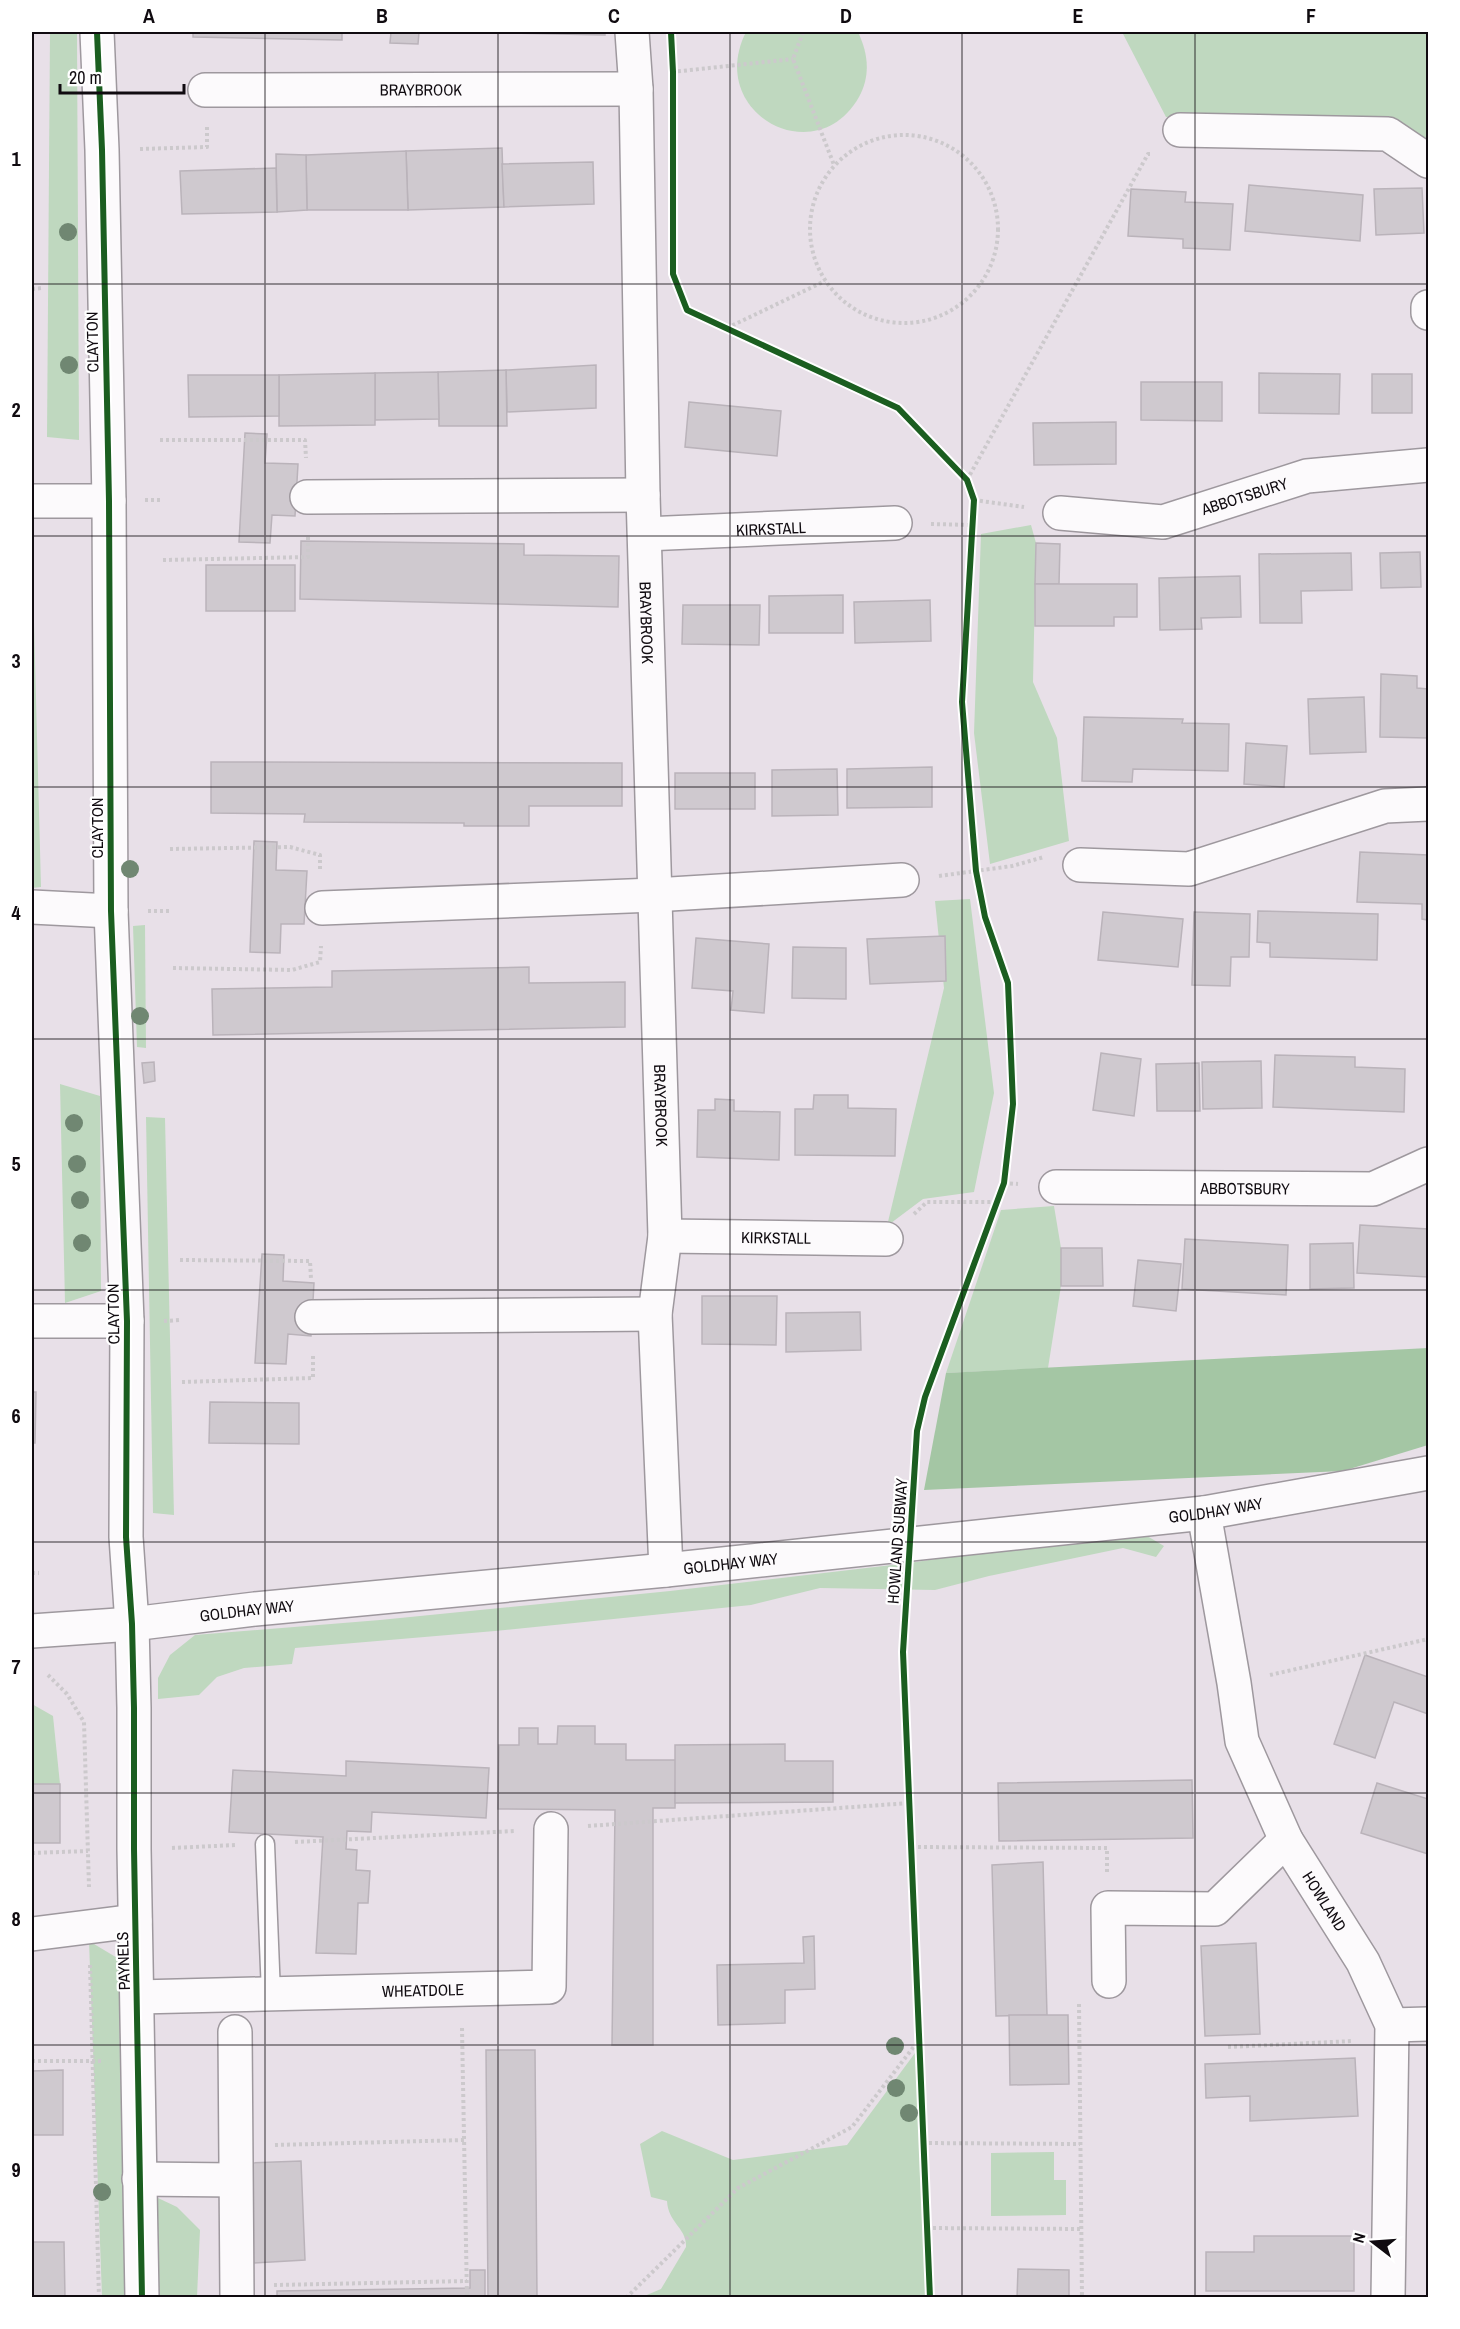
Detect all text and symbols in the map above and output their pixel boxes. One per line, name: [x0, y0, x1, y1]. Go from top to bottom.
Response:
text: A: [143, 2, 155, 29]
text: B: [376, 2, 388, 29]
text: C: [608, 2, 620, 29]
text: D: [840, 2, 852, 29]
text: E: [1073, 2, 1084, 29]
text: F: [1306, 2, 1316, 29]
scale bar: [60, 57, 184, 95]
text: 20 m: [69, 65, 102, 90]
street label: BRAYBROOK: [380, 78, 462, 101]
text: 1: [11, 145, 21, 172]
street label: CLAYTON: [80, 311, 104, 373]
text: 2: [11, 396, 21, 423]
street label: ABBOTSBURY: [1198, 472, 1291, 520]
street label: KIRKSTALL: [735, 516, 807, 541]
street label: BRAYBROOK: [635, 581, 659, 664]
text: 3: [11, 647, 21, 674]
street label: CLAYTON: [86, 798, 108, 858]
text: 4: [11, 899, 21, 926]
street label: BRAYBROOK: [649, 1064, 673, 1147]
text: 5: [11, 1150, 21, 1177]
street label: ABBOTSBURY: [1199, 1177, 1290, 1199]
street label: KIRKSTALL: [741, 1226, 812, 1249]
street label: CLAYTON: [101, 1283, 125, 1345]
text: 6: [11, 1402, 21, 1429]
street label: HOWLAND SUBWAY: [882, 1477, 912, 1605]
street label: GOLDHAY WAY: [1167, 1492, 1265, 1528]
street label: GOLDHAY WAY: [682, 1547, 779, 1579]
street label: GOLDHAY WAY: [198, 1594, 296, 1627]
text: 7: [11, 1653, 21, 1680]
street label: HOWLAND: [1297, 1867, 1352, 1936]
text: 8: [11, 1905, 21, 1932]
street label: PAYNELS: [111, 1931, 135, 1991]
street label: WHEATDOLE: [382, 1978, 464, 2002]
text: 9: [11, 2156, 21, 2183]
north arrow: [1343, 2212, 1403, 2272]
text: N: [1347, 2230, 1371, 2245]

